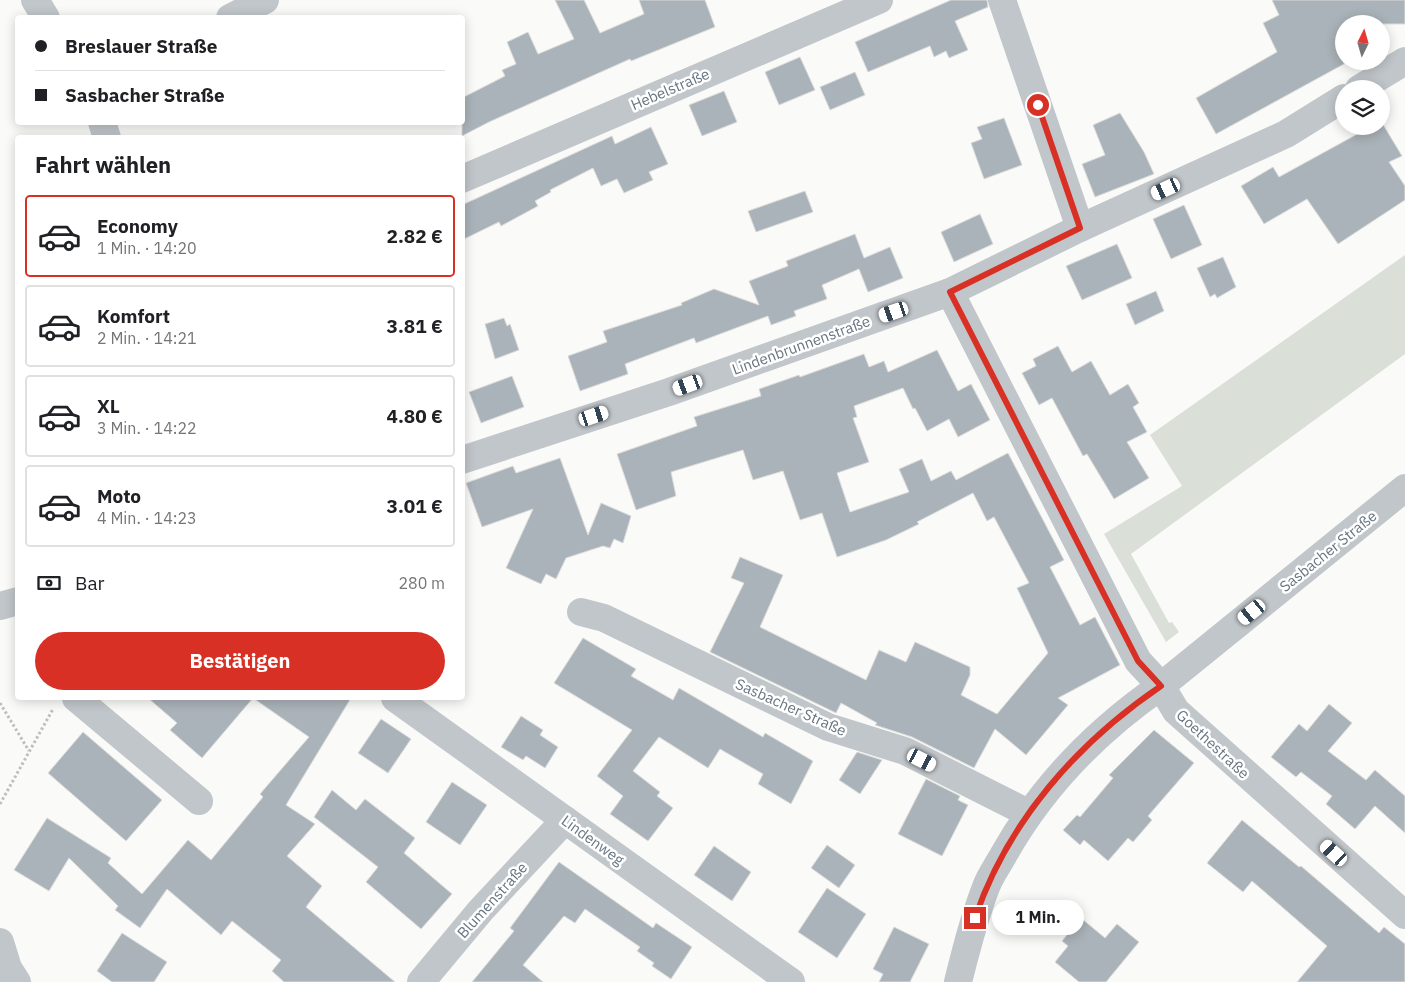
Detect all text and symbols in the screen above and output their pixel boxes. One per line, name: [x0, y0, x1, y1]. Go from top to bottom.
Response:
north arrow: [1335, 15, 1390, 70]
map controls: [1335, 15, 1390, 135]
text: Breslauer Straße: [65, 34, 217, 58]
street label: Hebelstraße: [628, 64, 712, 114]
button: layers: [1335, 80, 1390, 135]
text: Sasbacher Straße: [65, 83, 225, 107]
route start: [1027, 94, 1049, 116]
text: Fahrt wählen: [35, 150, 171, 179]
car: [1149, 176, 1182, 202]
icon: car: [37, 214, 82, 259]
text: Economy: [97, 214, 178, 238]
text: 2.82 €: [387, 224, 443, 248]
text: 1 Min. · 14:20: [97, 238, 197, 258]
car: [877, 300, 910, 324]
icon: car: [37, 304, 82, 349]
text: Komfort: [97, 304, 170, 328]
street label: Lindenbrunnenstraße: [729, 311, 873, 379]
text: 3.81 €: [387, 314, 443, 338]
text: 2 Min. · 14:21: [97, 328, 197, 348]
car: [671, 373, 704, 397]
icon: car: [37, 394, 82, 439]
text: XL: [97, 394, 120, 418]
text: 4.80 €: [387, 404, 443, 428]
car: [577, 404, 610, 428]
text: 3 Min. · 14:22: [97, 418, 197, 438]
icon: car: [37, 484, 82, 529]
text: Moto: [97, 484, 141, 508]
text: 3.01 €: [387, 494, 443, 518]
street label: Sasbacher Straße: [1276, 506, 1380, 596]
text: 4 Min. · 14:23: [97, 508, 197, 528]
icon: cash: [35, 569, 63, 597]
text: Bar: [75, 571, 105, 595]
text: 280 m: [398, 573, 445, 593]
car: [1235, 597, 1268, 627]
button: Bestätigen: [35, 632, 445, 690]
street label: Sasbacher Straße: [733, 674, 849, 740]
street label: Goethestraße: [1173, 705, 1253, 783]
car: [905, 747, 938, 773]
street label: Lindenweg: [558, 811, 628, 869]
car: [1317, 837, 1350, 869]
street label: Blumenstraße: [453, 858, 531, 942]
callout: 1 Min.: [992, 900, 1085, 936]
route end: [964, 907, 986, 929]
text: 1 Min.: [1015, 907, 1061, 927]

